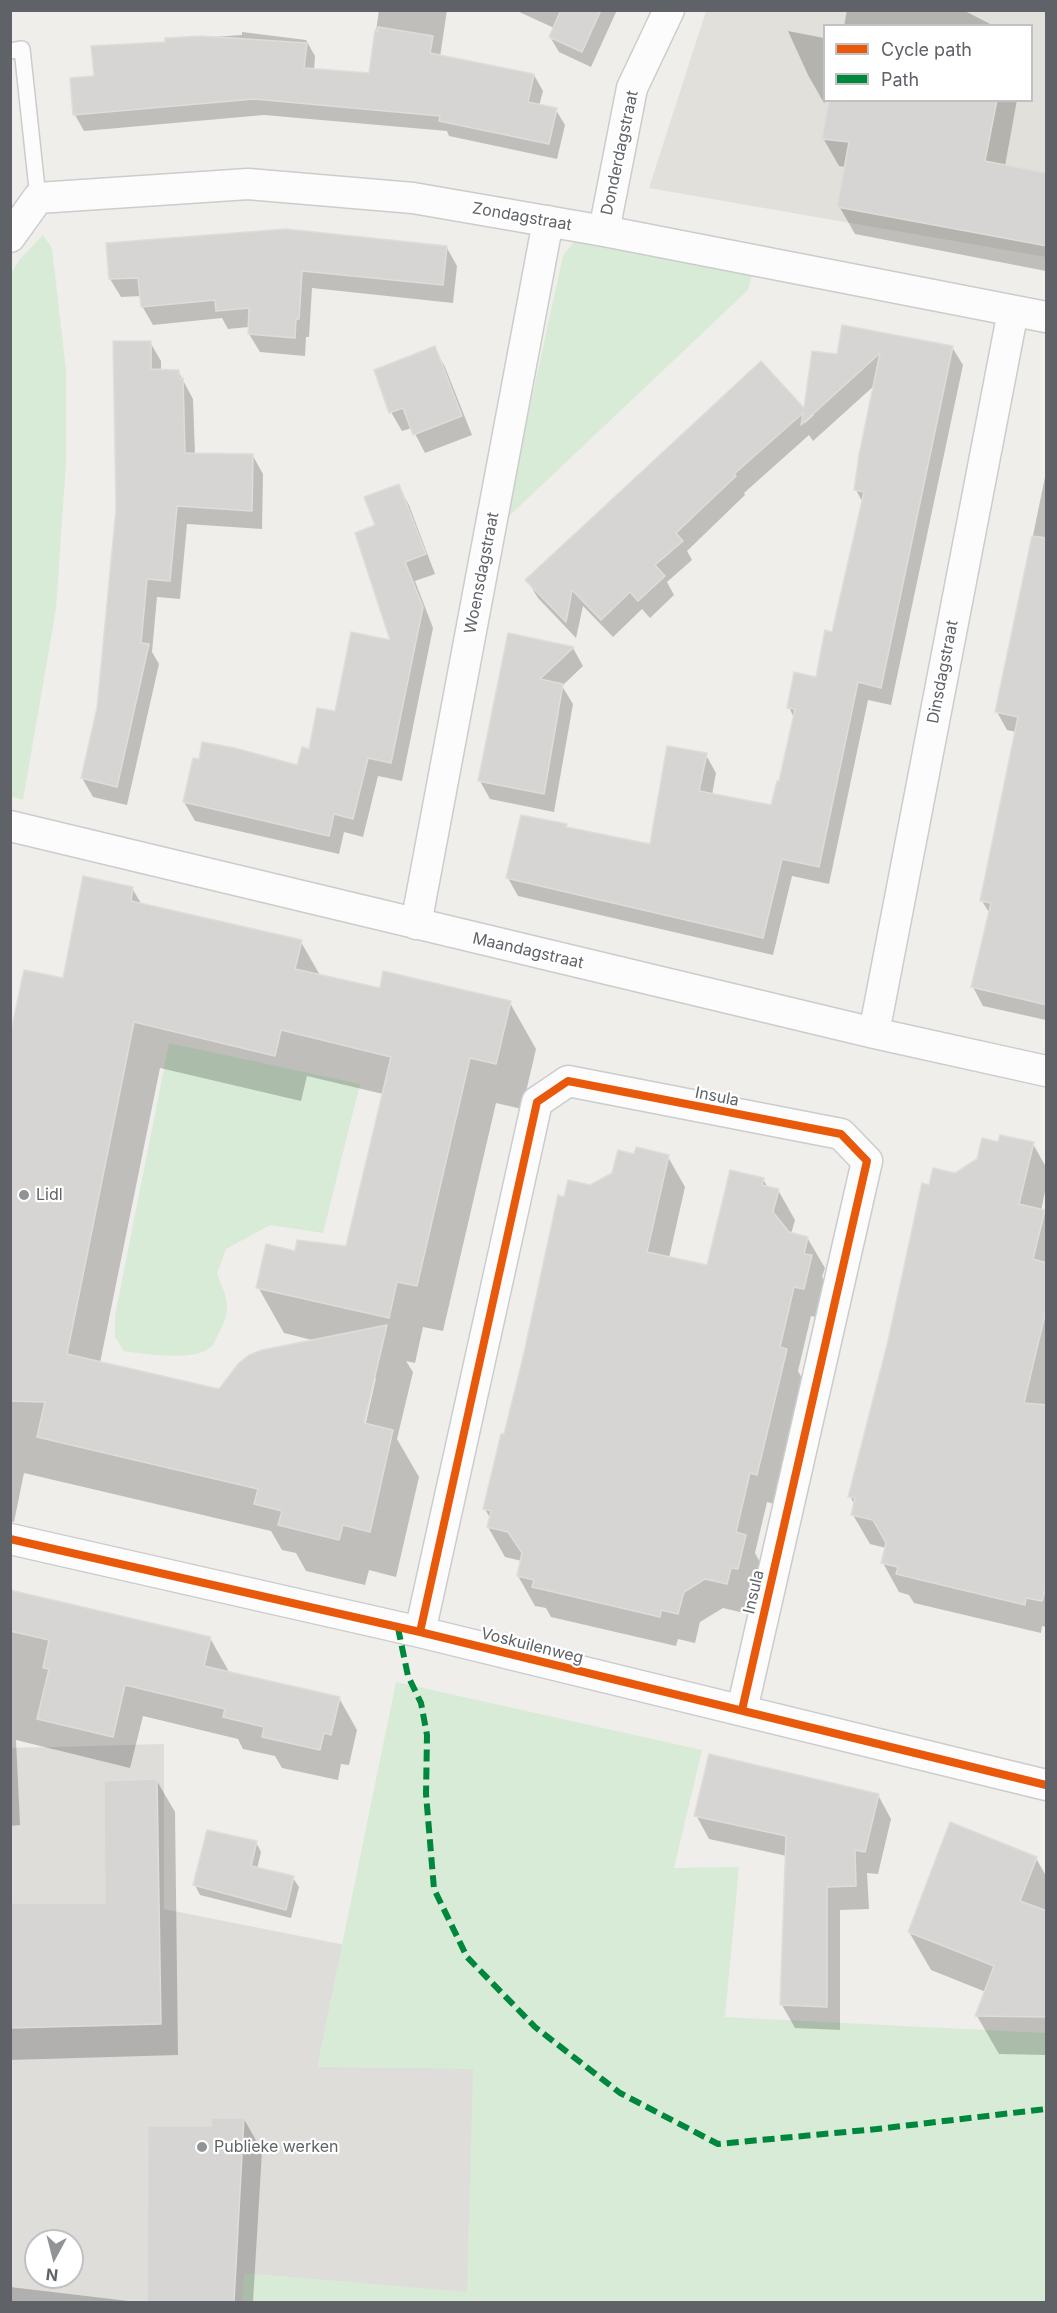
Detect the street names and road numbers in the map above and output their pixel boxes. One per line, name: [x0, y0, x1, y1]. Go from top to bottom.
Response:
street label: Donderdagstraat: [597, 89, 643, 217]
street label: Zondagstraat: [471, 199, 573, 235]
street label: Woensdagstraat: [461, 511, 503, 635]
street label: Dinsdagstraat: [924, 619, 962, 725]
street label: Maandagstraat: [471, 929, 585, 973]
street label: Insula: [693, 1083, 741, 1111]
street label: Insula: [740, 1568, 768, 1616]
street label: Voskuilenweg: [479, 1624, 585, 1668]

